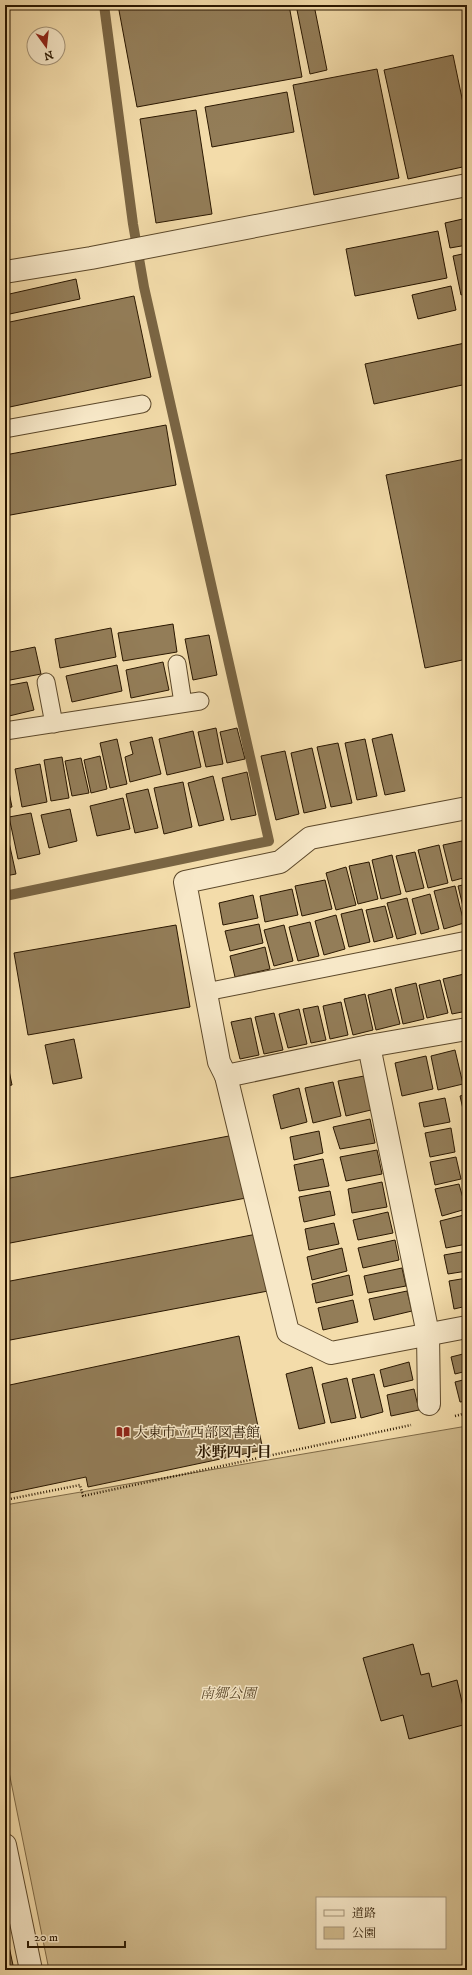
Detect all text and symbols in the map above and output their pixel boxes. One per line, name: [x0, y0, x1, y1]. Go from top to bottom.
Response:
north arrow: [26, 26, 66, 66]
text: N: [42, 47, 55, 63]
library icon: 大東市立西部図書館: [115, 1424, 131, 1440]
place label: 大東市立西部図書館: [134, 1424, 260, 1442]
district label: 氷野四丁目: [196, 1443, 272, 1462]
park label: 南郷公園: [200, 1685, 258, 1703]
legend: [316, 1897, 446, 1949]
text: 道路: [352, 1906, 376, 1921]
scale bar: [28, 1923, 125, 1949]
text: 公園: [352, 1926, 376, 1941]
text: 20 m: [34, 1930, 58, 1945]

